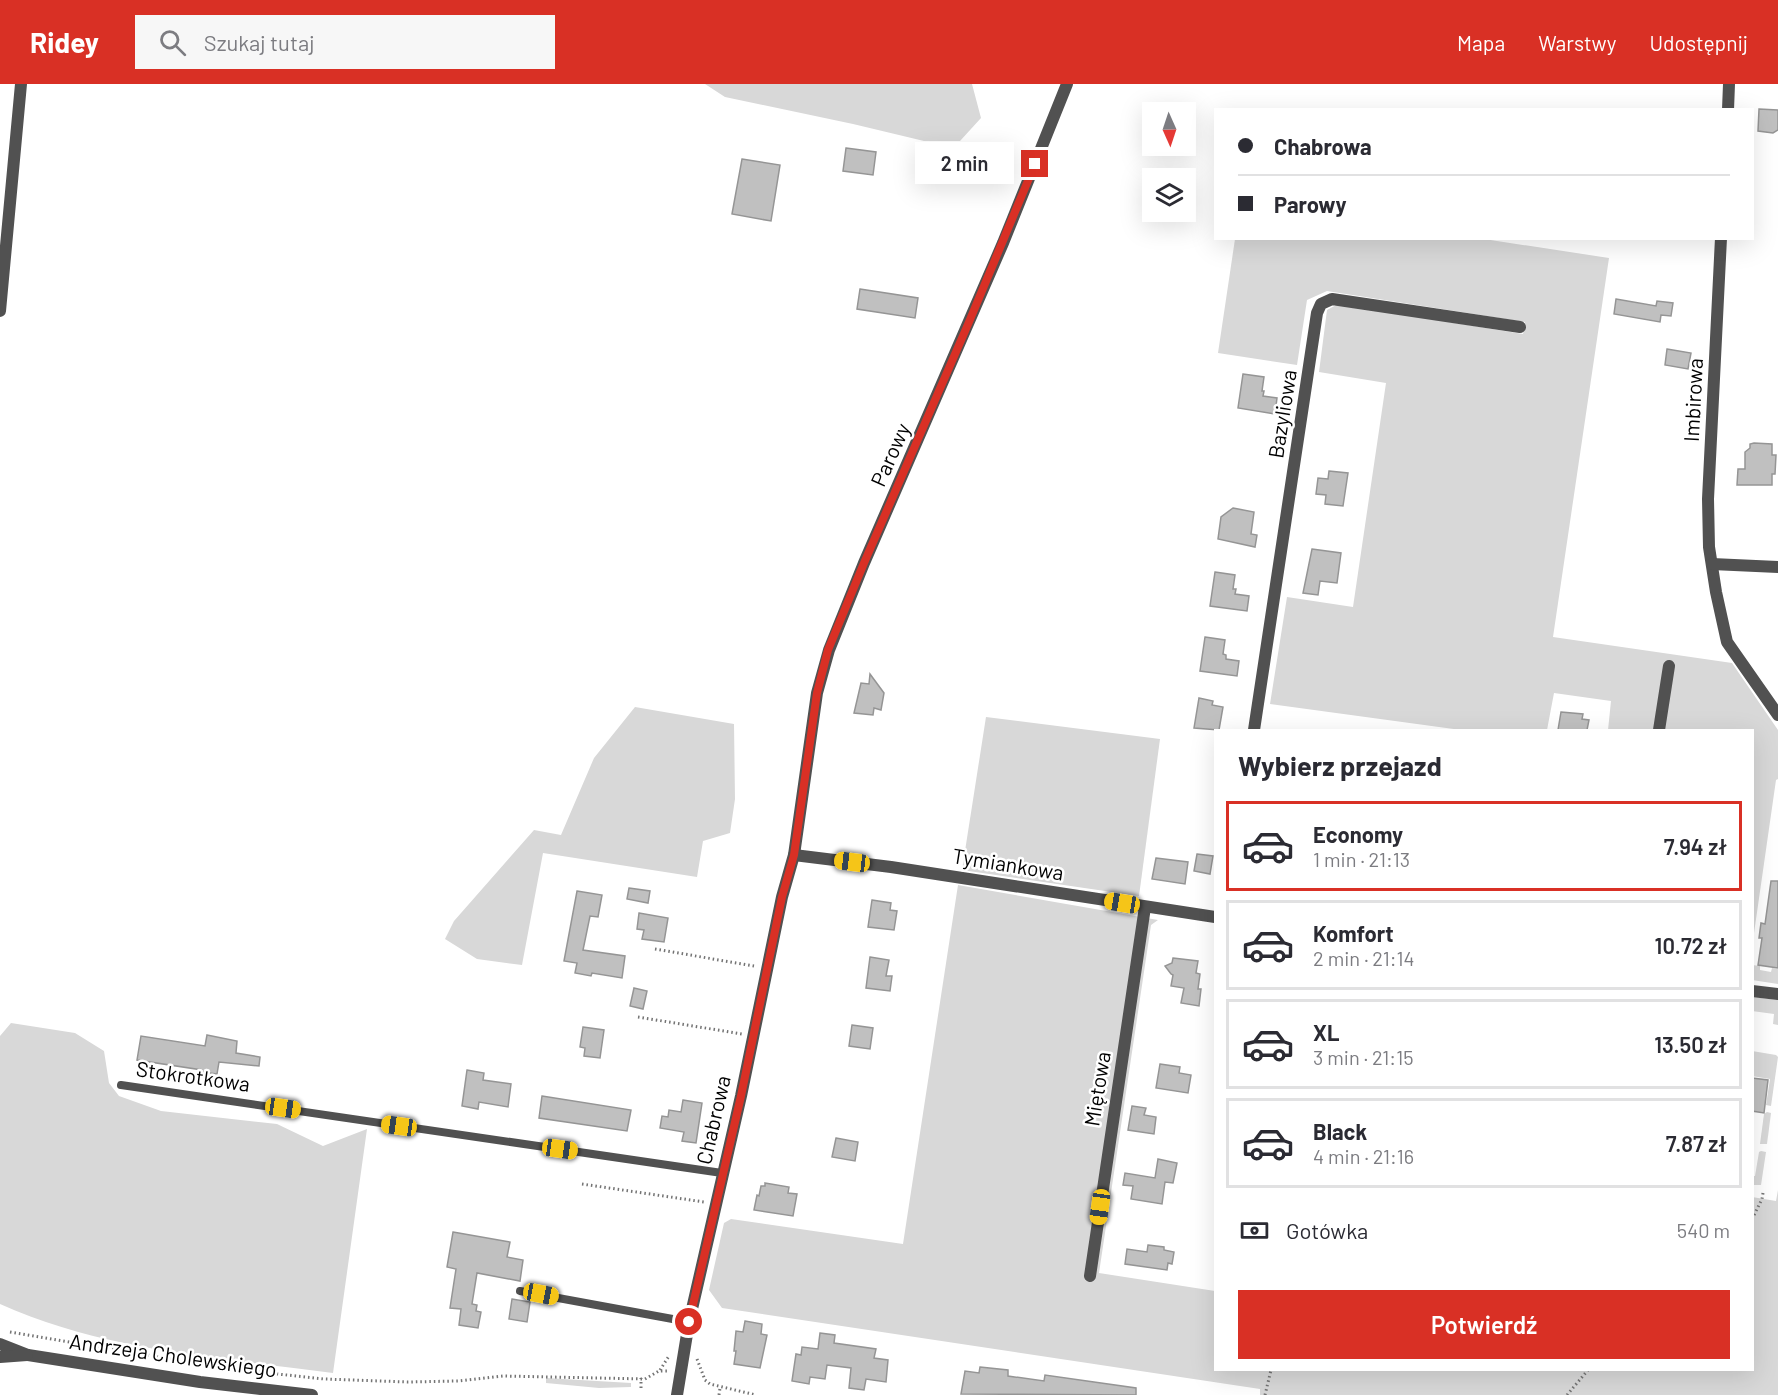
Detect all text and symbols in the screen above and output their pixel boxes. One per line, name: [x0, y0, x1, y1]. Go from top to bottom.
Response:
search box: [135, 15, 555, 69]
text: Ridey: [30, 25, 99, 59]
icon: search: [156, 26, 189, 59]
text: Szukaj tutaj: [204, 29, 315, 55]
text: Mapa: [1457, 30, 1505, 55]
text: Warstwy: [1538, 30, 1616, 55]
text: Udostępnij: [1649, 30, 1748, 55]
north arrow: [1142, 102, 1196, 156]
map controls: [1142, 102, 1196, 222]
text: Chabrowa: [1274, 133, 1372, 159]
callout: 2 min: [915, 143, 1014, 185]
route end: [1021, 150, 1048, 177]
text: 2 min: [941, 151, 988, 175]
button: layers: [1142, 168, 1196, 222]
text: Parowy: [1274, 191, 1347, 217]
street label: Imbirowa: [1678, 357, 1707, 442]
street label: Bazyliowa: [1262, 368, 1301, 460]
street label: Parowy: [865, 419, 915, 490]
text: Wybierz przejazd: [1238, 749, 1442, 781]
icon: car: [1241, 819, 1295, 873]
text: Economy: [1313, 821, 1403, 847]
text: 7.94 zł: [1664, 833, 1727, 859]
street label: Tymiankowa: [951, 842, 1066, 885]
text: 1 min · 21:13: [1313, 847, 1410, 871]
car: [833, 851, 871, 873]
car: [1103, 891, 1141, 915]
icon: car: [1241, 918, 1295, 972]
text: Komfort: [1313, 920, 1394, 946]
text: 10.72 zł: [1655, 932, 1727, 958]
text: 2 min · 21:14: [1313, 946, 1415, 970]
icon: car: [1241, 1017, 1295, 1071]
text: XL: [1313, 1019, 1339, 1045]
text: 13.50 zł: [1654, 1031, 1727, 1057]
text: 3 min · 21:15: [1313, 1045, 1413, 1069]
street label: Miętowa: [1078, 1050, 1115, 1128]
street label: Stokrotkowa: [135, 1055, 252, 1096]
street label: Chabrowa: [690, 1073, 735, 1167]
car: [264, 1097, 302, 1119]
car: [380, 1115, 418, 1137]
icon: car: [1241, 1116, 1295, 1170]
text: Black: [1313, 1118, 1367, 1144]
text: 7.87 zł: [1666, 1130, 1727, 1156]
car: [541, 1138, 579, 1160]
text: 4 min · 21:16: [1313, 1144, 1414, 1168]
car: [1089, 1188, 1111, 1226]
icon: cash: [1238, 1214, 1271, 1247]
text: Gotówka: [1286, 1217, 1368, 1243]
text: 540 m: [1677, 1218, 1730, 1242]
car: [522, 1282, 560, 1306]
button: Potwierdź: [1238, 1290, 1730, 1359]
route start: [675, 1308, 702, 1335]
street label: Andrzeja Cholewskiego: [68, 1328, 279, 1381]

